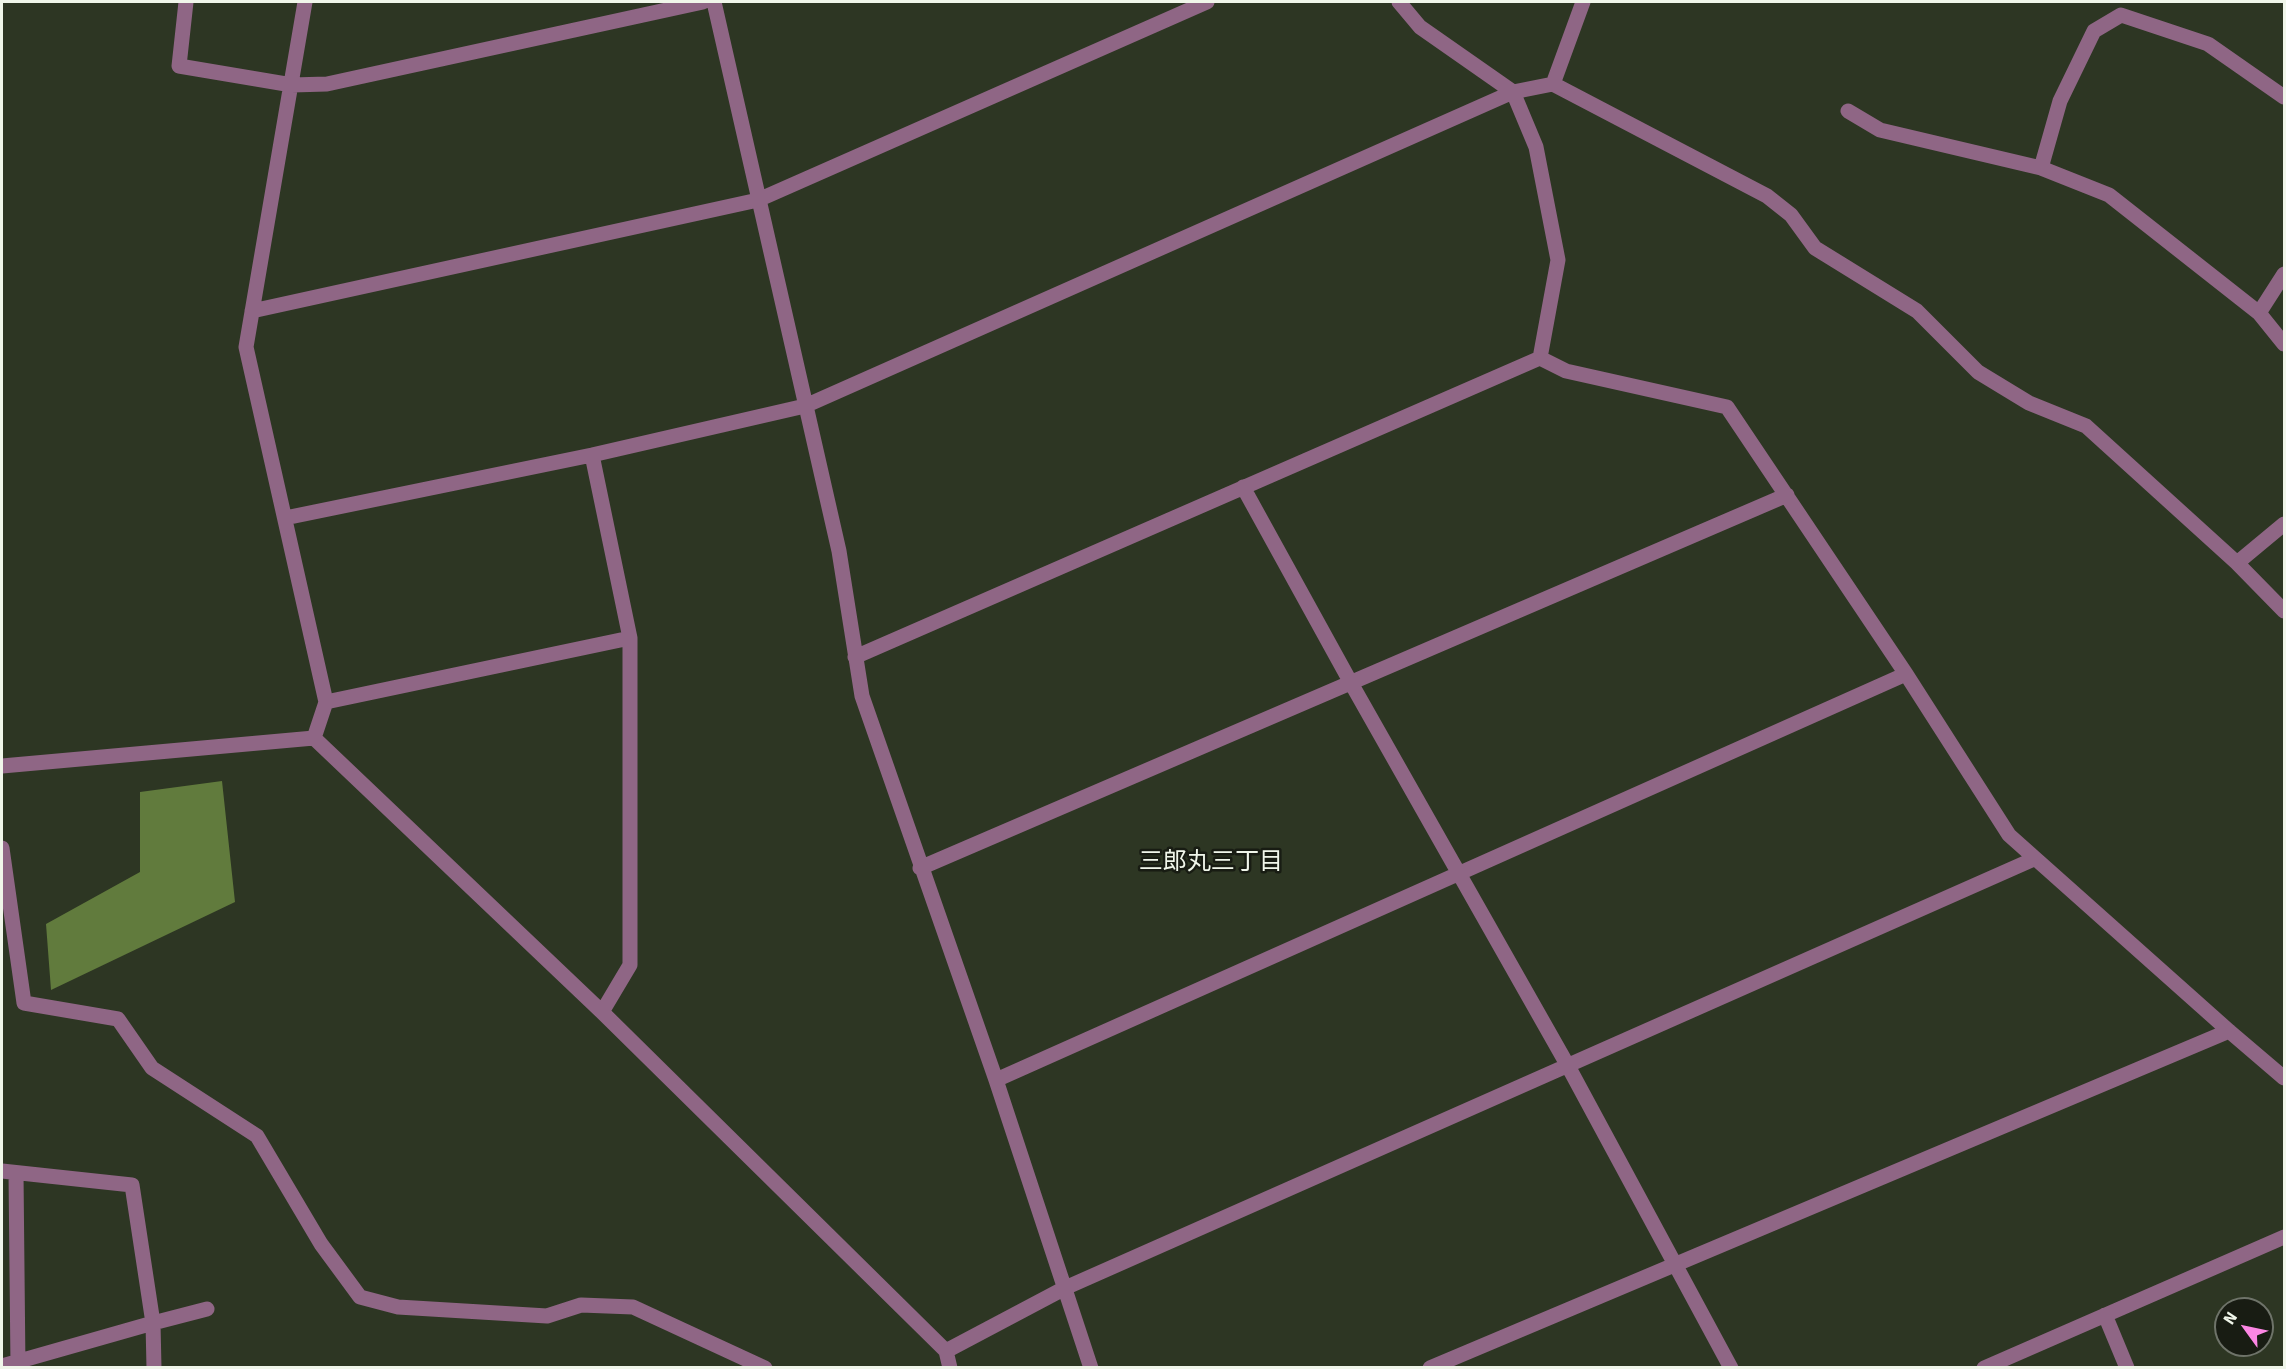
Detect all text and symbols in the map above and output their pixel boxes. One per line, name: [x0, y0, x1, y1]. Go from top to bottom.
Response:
district label: 三郎丸三丁目: [1139, 849, 1283, 877]
north arrow: [2214, 1297, 2274, 1357]
text: N: [2219, 1308, 2242, 1328]

